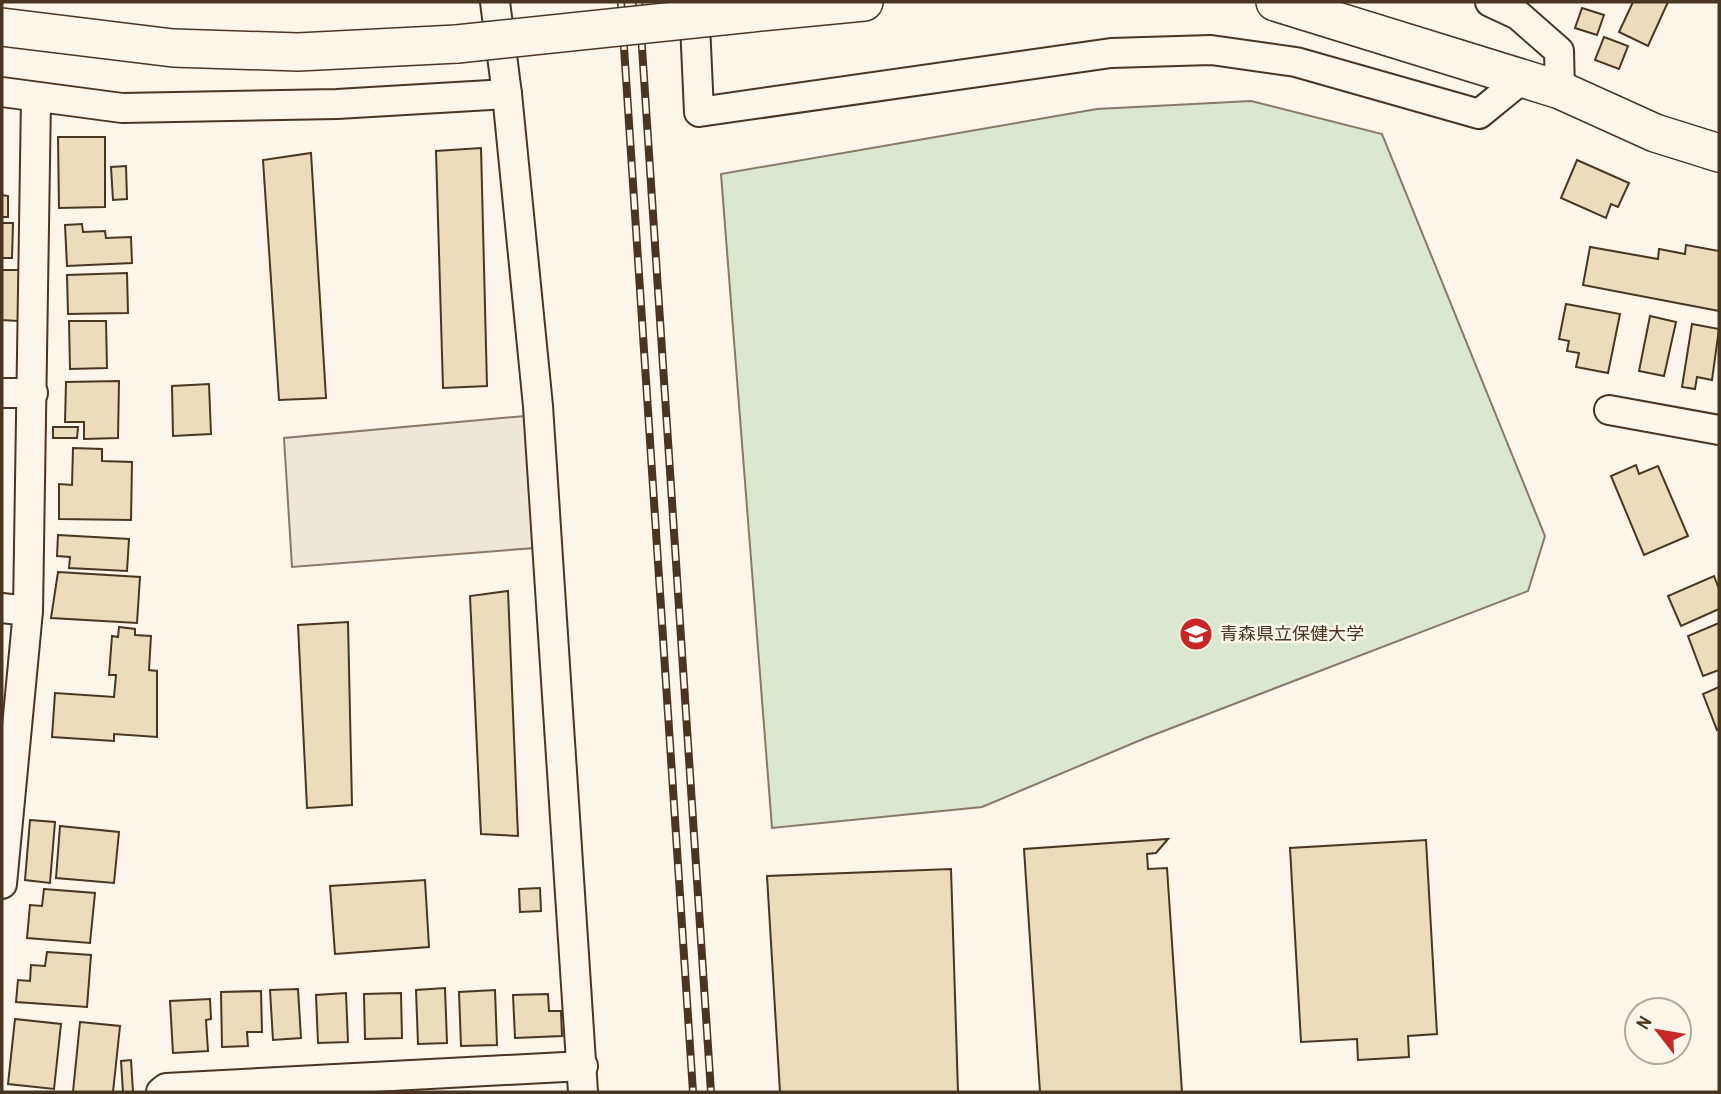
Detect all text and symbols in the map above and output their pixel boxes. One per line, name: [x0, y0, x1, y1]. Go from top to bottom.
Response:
school or university icon: 青森県立保健大学: [1177, 615, 1215, 653]
place label: 青森県立保健大学: [1220, 621, 1364, 646]
north arrow: [1623, 996, 1693, 1066]
text: N: [1629, 1011, 1657, 1034]

